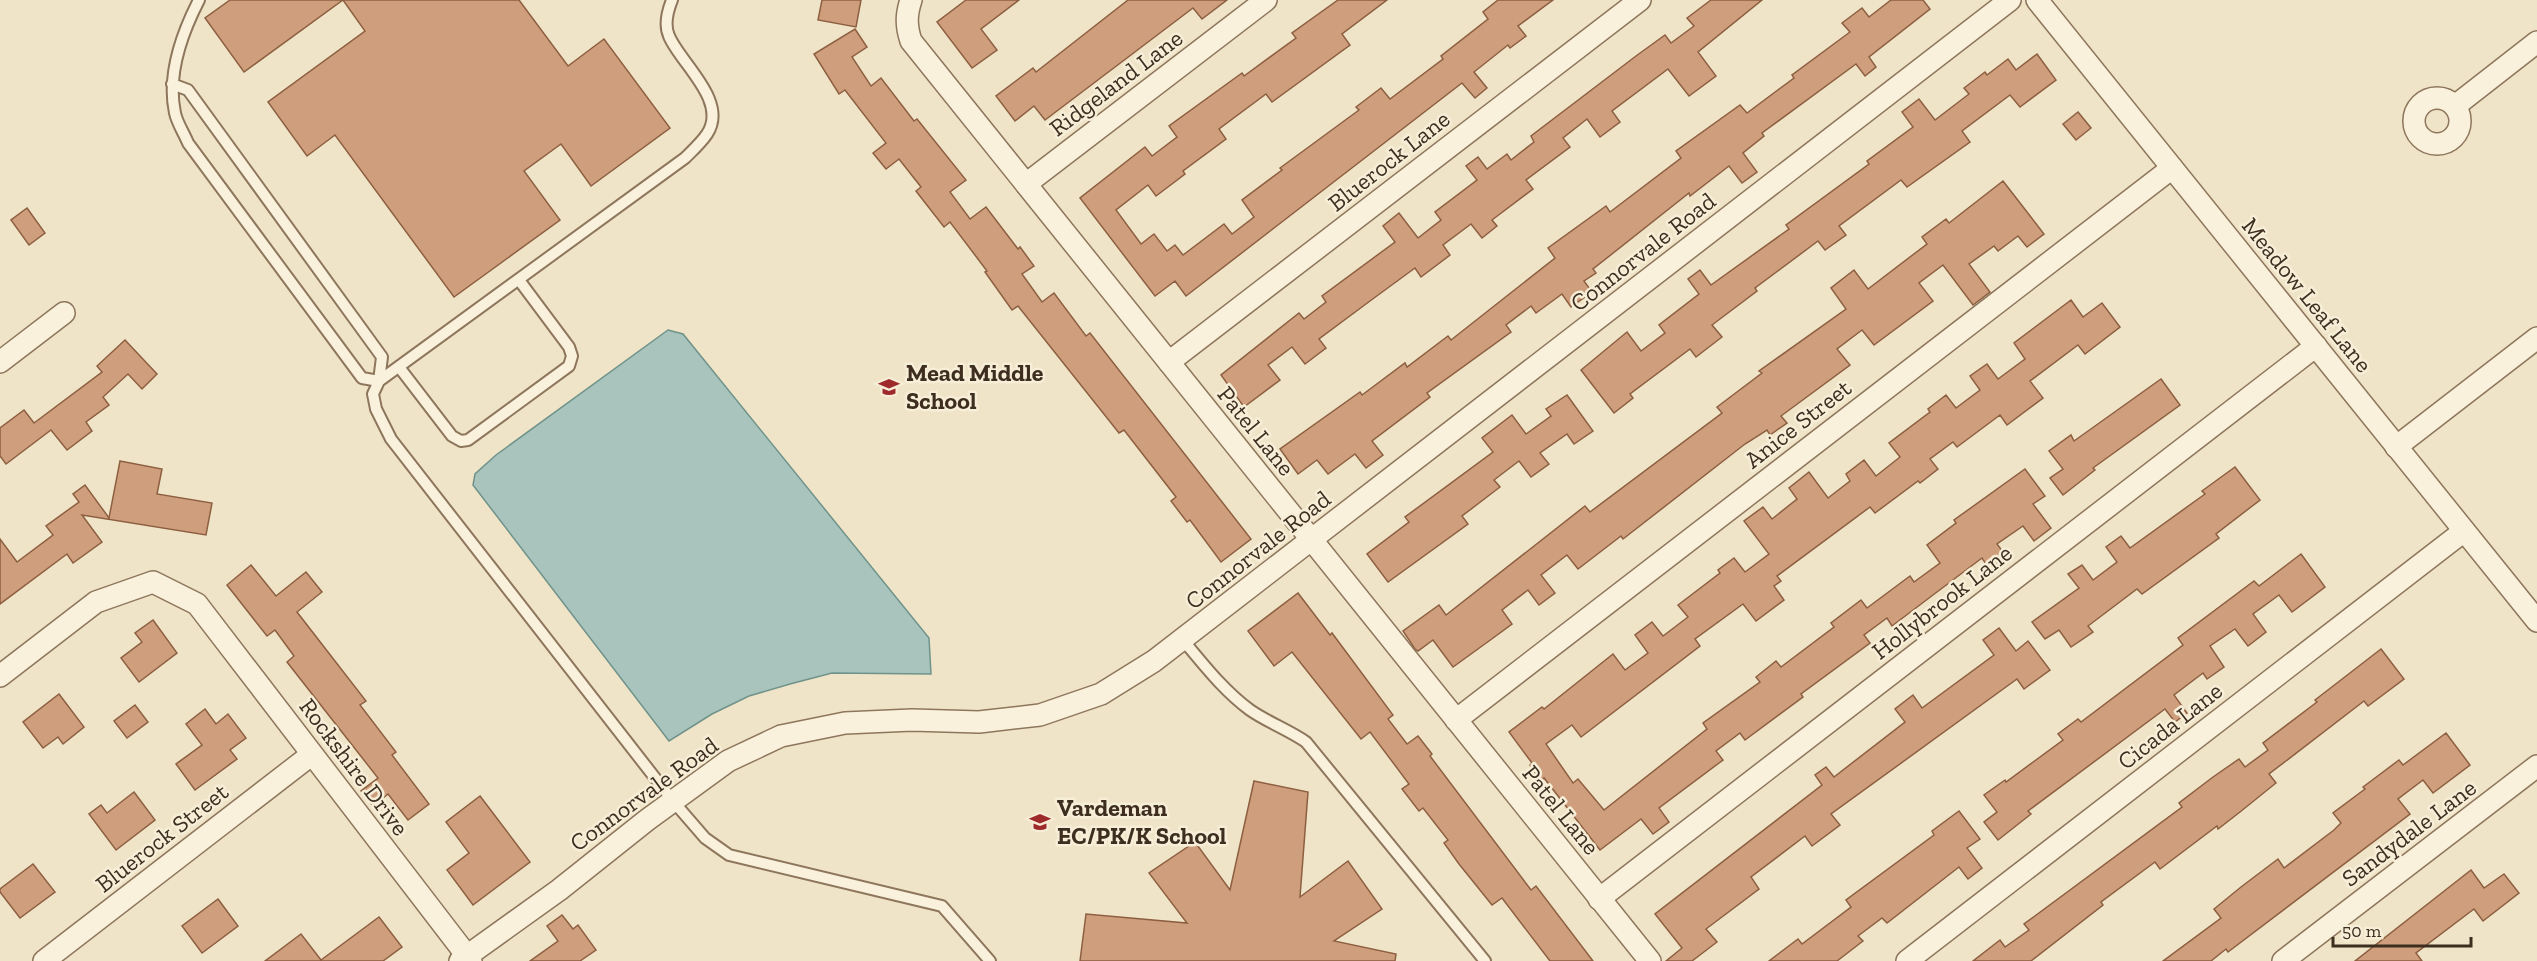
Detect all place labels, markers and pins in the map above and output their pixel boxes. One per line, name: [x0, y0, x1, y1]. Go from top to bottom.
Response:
place label: Mead Middle School: [906, 358, 1044, 415]
school or university icon: Mead Middle School: [877, 375, 901, 399]
place label: Vardeman EC/PK/K School: [1057, 793, 1227, 850]
school or university icon: Vardeman EC/PK/K School: [1028, 810, 1052, 834]

